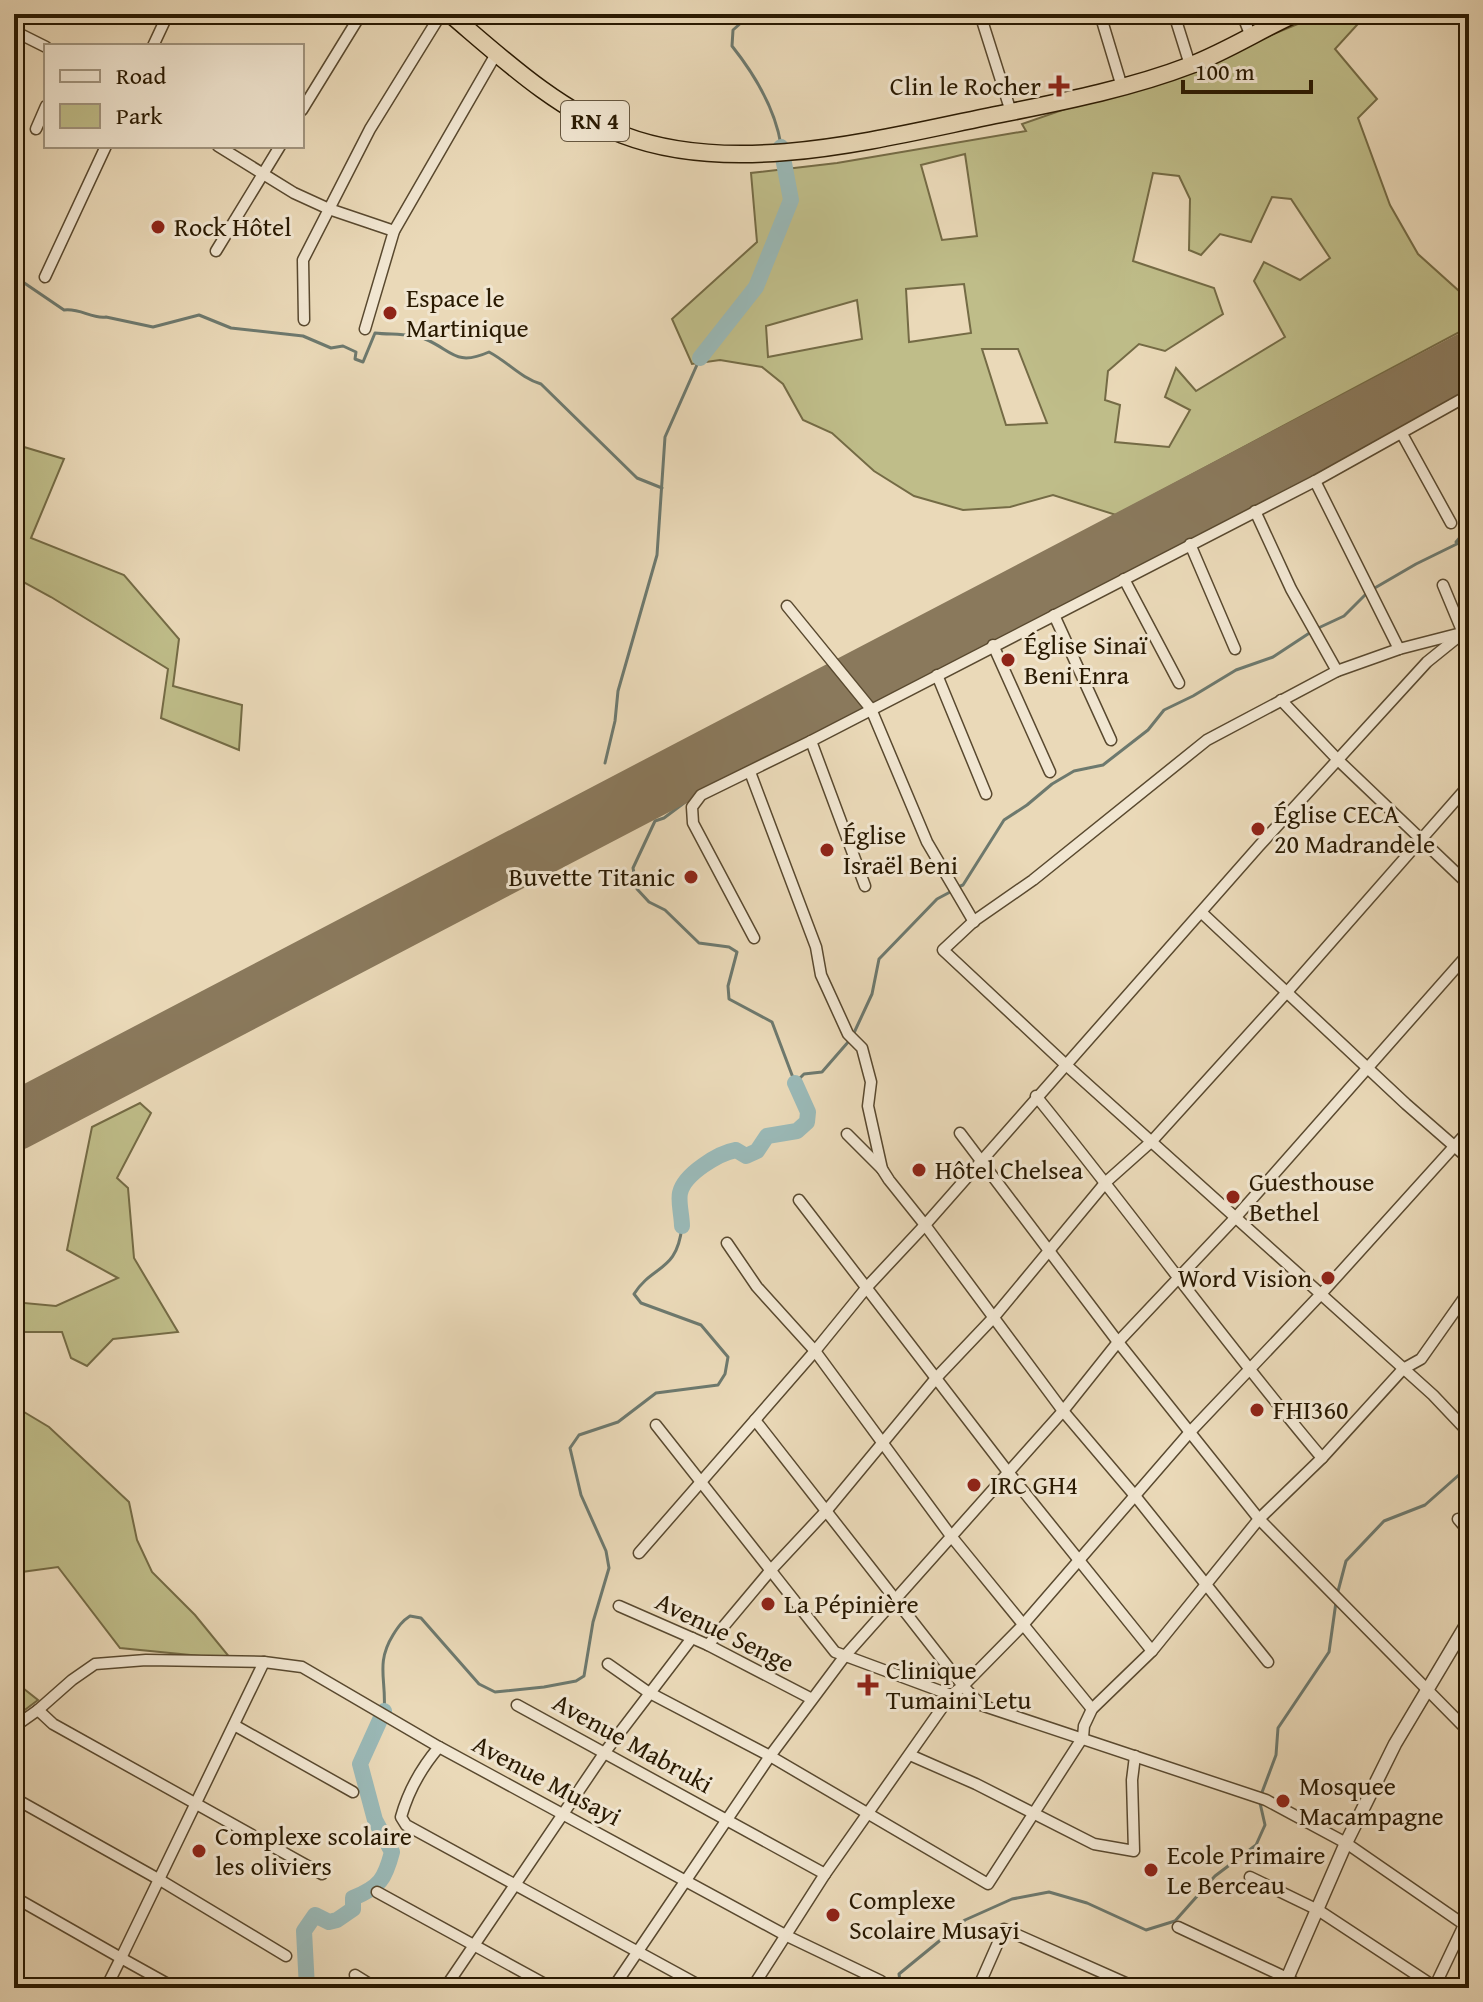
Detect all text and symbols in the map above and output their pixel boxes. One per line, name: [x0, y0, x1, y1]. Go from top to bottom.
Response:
legend: [44, 44, 304, 148]
scale bar: [1183, 44, 1311, 94]
text: 100 m: [1195, 54, 1255, 89]
text: Road: [116, 58, 166, 93]
place label: Clin le Rocher: [890, 66, 1041, 105]
marker: Clin le Rocher: [1048, 75, 1070, 97]
text: Park: [116, 98, 163, 133]
road number: RN 4: [561, 101, 629, 141]
place label: Rock Hôtel: [174, 207, 292, 246]
marker: Rock Hôtel: [149, 218, 167, 236]
place label: Espace le Martinique: [406, 278, 529, 347]
marker: Espace le Martinique: [381, 304, 399, 322]
place label: Église Sinaï Beni Enra: [1024, 625, 1148, 694]
marker: Église Sinaï Beni Enra: [999, 651, 1017, 669]
place label: Église CECA 20 Madrandele: [1274, 794, 1435, 863]
place label: Église Israël Beni: [843, 815, 958, 884]
marker: Église CECA 20 Madrandele: [1249, 820, 1267, 838]
marker: Église Israël Beni: [818, 841, 836, 859]
place label: Buvette Titanic: [509, 857, 675, 896]
marker: Buvette Titanic: [682, 868, 700, 886]
place label: Hôtel Chelsea: [935, 1150, 1084, 1189]
marker: Hôtel Chelsea: [910, 1161, 928, 1179]
place label: Guesthouse Bethel: [1249, 1162, 1375, 1231]
marker: Guesthouse Bethel: [1224, 1188, 1242, 1206]
place label: Word Vision: [1178, 1258, 1312, 1297]
marker: Word Vision: [1319, 1269, 1337, 1287]
place label: FHI360: [1273, 1390, 1349, 1429]
marker: FHI360: [1248, 1401, 1266, 1419]
place label: IRC GH4: [990, 1465, 1078, 1504]
marker: IRC GH4: [965, 1476, 983, 1494]
street label: Avenue Senge: [649, 1581, 801, 1682]
place label: La Pépinière: [784, 1584, 919, 1623]
marker: La Pépinière: [759, 1595, 777, 1613]
place label: Clinique Tumaini Letu: [886, 1650, 1031, 1719]
marker: Clinique Tumaini Letu: [857, 1674, 879, 1696]
street label: Avenue Mabruki: [546, 1682, 721, 1803]
street label: Avenue Musayi: [466, 1724, 629, 1835]
place label: Mosquee Macampagne: [1299, 1766, 1444, 1835]
marker: Mosquee Macampagne: [1274, 1792, 1292, 1810]
place label: Complexe scolaire les oliviers: [215, 1816, 412, 1885]
place label: Ecole Primaire Le Berceau: [1167, 1835, 1326, 1904]
marker: Complexe scolaire les oliviers: [190, 1842, 208, 1860]
marker: Ecole Primaire Le Berceau: [1142, 1861, 1160, 1879]
place label: Complexe Scolaire Musayi: [849, 1880, 1020, 1949]
marker: Complexe Scolaire Musayi: [824, 1906, 842, 1924]

